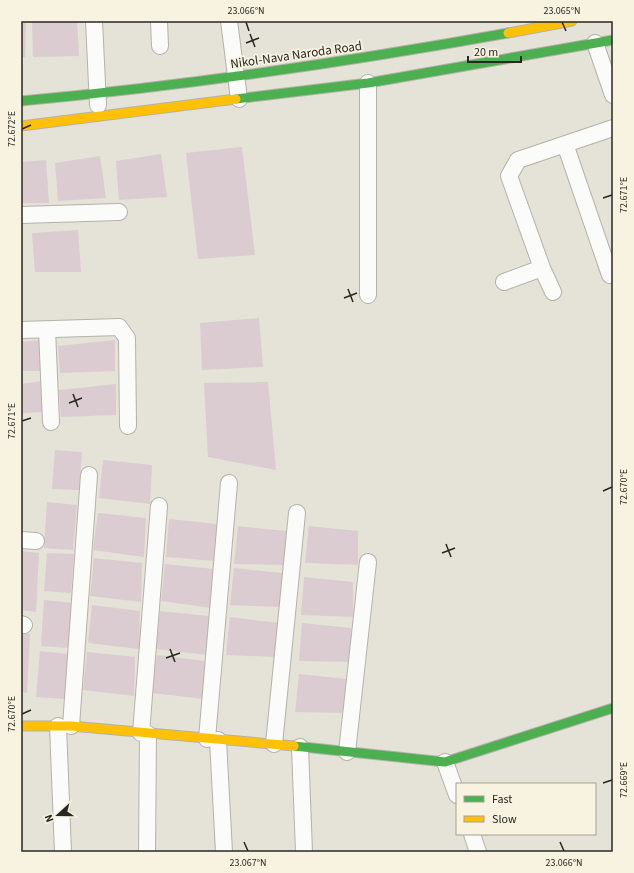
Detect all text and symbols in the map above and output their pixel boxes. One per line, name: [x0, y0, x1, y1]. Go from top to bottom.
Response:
text: 23.066°N: [227, 4, 265, 18]
text: 23.065°N: [543, 4, 581, 18]
street label: Nikol-Nava Naroda Road: [229, 37, 363, 73]
scale bar: [468, 38, 521, 64]
text: 20 m: [474, 44, 498, 61]
text: 72.672°E: [5, 111, 19, 147]
text: 72.671°E: [617, 177, 631, 213]
text: 72.671°E: [5, 403, 19, 439]
text: 72.670°E: [617, 469, 631, 505]
text: 72.670°E: [5, 696, 19, 732]
text: 72.669°E: [617, 762, 631, 798]
legend: [456, 783, 596, 835]
text: Fast: [492, 791, 512, 808]
north arrow: [38, 795, 78, 835]
text: Slow: [492, 811, 517, 828]
text: N: [41, 812, 57, 825]
text: 23.067°N: [229, 856, 267, 870]
text: 23.066°N: [545, 856, 583, 870]

